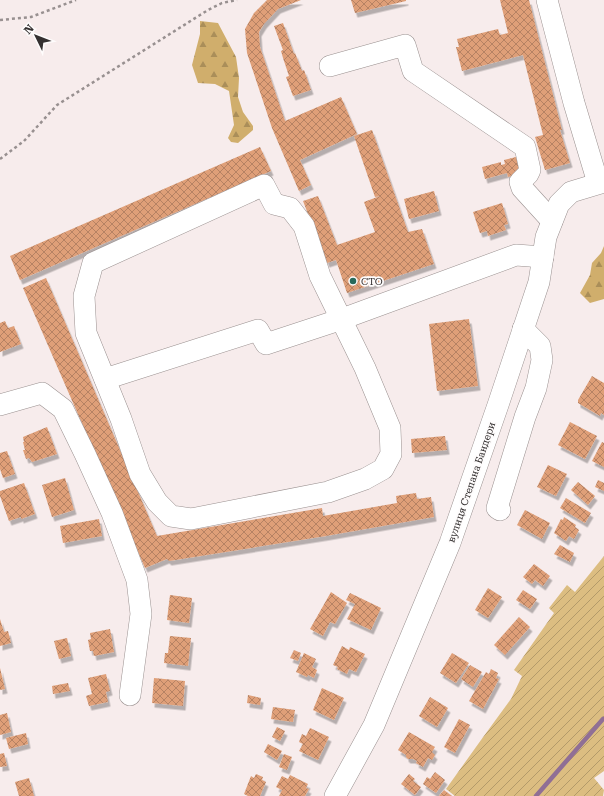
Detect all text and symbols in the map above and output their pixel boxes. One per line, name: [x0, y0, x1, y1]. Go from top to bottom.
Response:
north arrow: [16, 16, 56, 56]
text: N: [21, 22, 37, 37]
marker: СТО: [348, 276, 358, 286]
place label: СТО: [361, 276, 383, 287]
street label: вулиця Степана Бандери: [446, 420, 497, 544]

